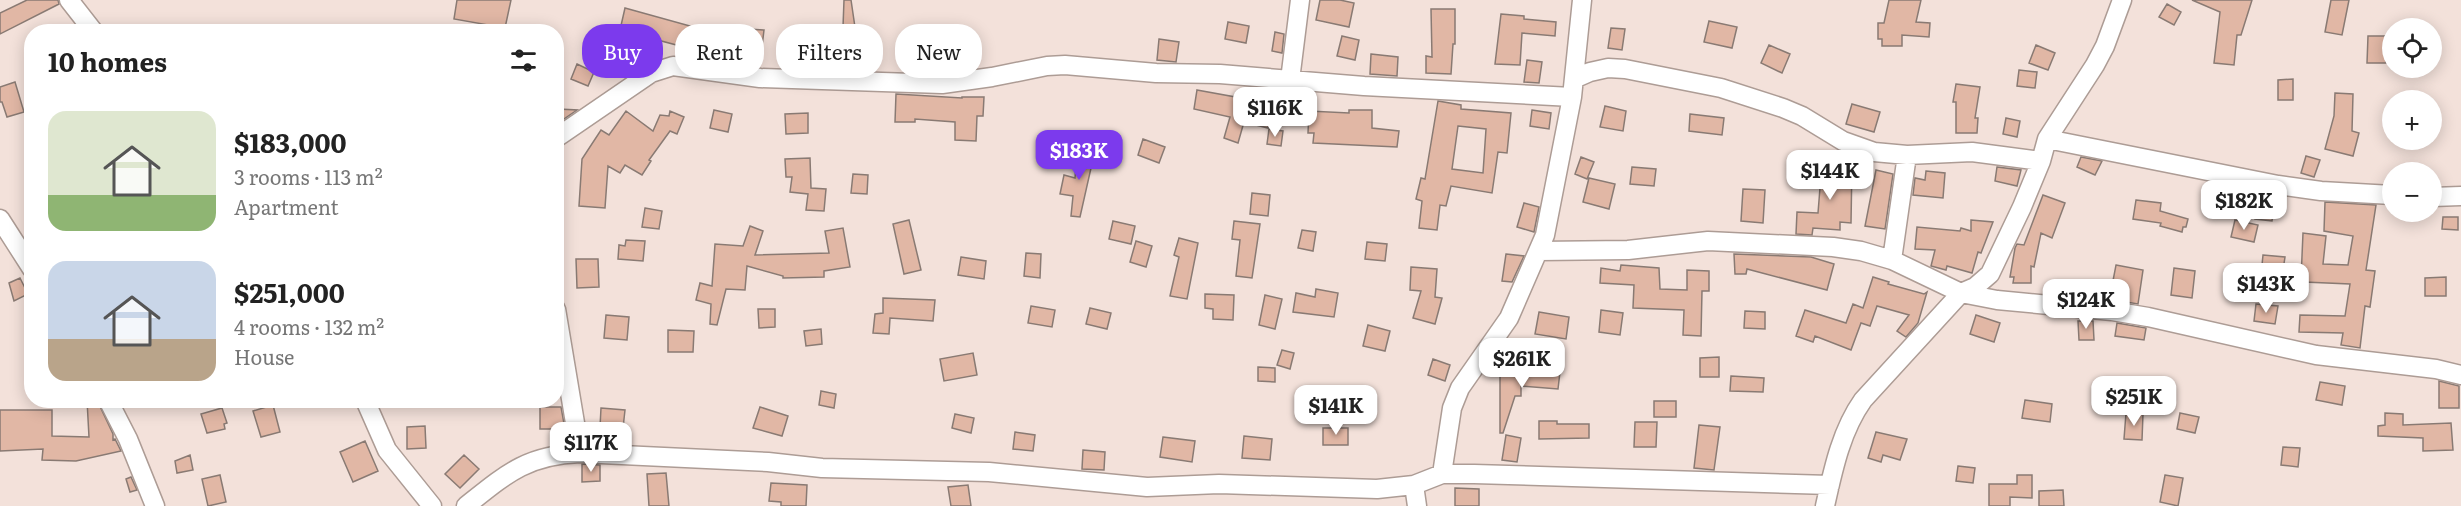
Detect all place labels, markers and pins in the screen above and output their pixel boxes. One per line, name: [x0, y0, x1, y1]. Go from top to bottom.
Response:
pin: $116K: [1233, 87, 1317, 138]
pin: $183K: [1037, 130, 1121, 181]
pin: $144K: [1788, 150, 1872, 201]
pin: $182K: [2202, 180, 2286, 231]
pin: $143K: [2224, 263, 2308, 314]
pin: $124K: [2044, 279, 2128, 330]
pin: $261K: [1480, 338, 1564, 389]
pin: $251K: [2092, 376, 2176, 427]
pin: $141K: [1294, 385, 1378, 436]
pin: $117K: [549, 422, 633, 473]

